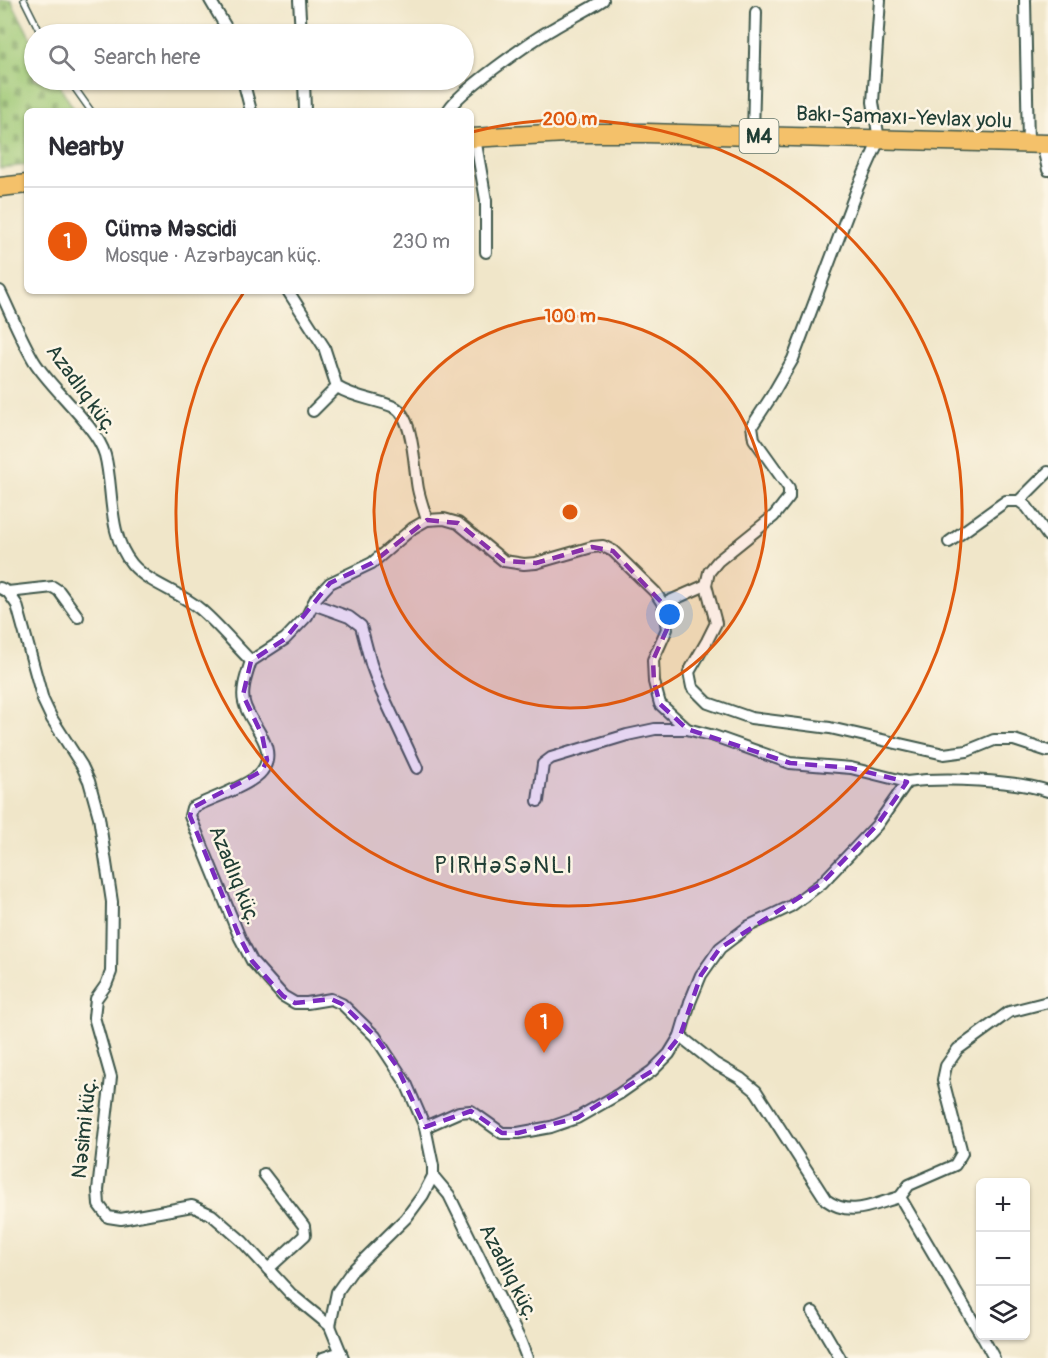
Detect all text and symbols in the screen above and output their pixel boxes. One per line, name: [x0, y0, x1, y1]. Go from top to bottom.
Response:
search box: [24, 24, 474, 90]
icon: search: [45, 41, 78, 74]
text: Search here: [93, 43, 200, 71]
street label: Bakı-Şamaxı-Yevlax yolu: [796, 100, 1012, 135]
text: 200 m: [543, 108, 597, 131]
road number: M4: [740, 119, 778, 153]
text: Nearby: [48, 131, 124, 163]
text: Cümə Məscidi: [105, 215, 236, 243]
text: 1: [64, 229, 71, 254]
text: 230 m: [393, 229, 450, 254]
text: Mosque · Azərbaycan küç.: [105, 243, 321, 268]
text: 100 m: [544, 305, 596, 328]
street label: Azadlıq küç.: [40, 339, 123, 440]
centre of rings: [560, 502, 580, 522]
your location: [655, 600, 684, 629]
street label: Azadlıq küç.: [202, 822, 267, 929]
district label: PIRHƏSƏNLI: [434, 851, 574, 880]
pin: 1: [524, 1004, 564, 1053]
street label: Nəsimi küç.: [66, 1076, 103, 1180]
map controls: [976, 1178, 1030, 1340]
button: +: [976, 1178, 1030, 1232]
street label: Azadlıq küç.: [473, 1220, 544, 1325]
button: −: [976, 1232, 1030, 1286]
button: layers: [976, 1286, 1030, 1340]

